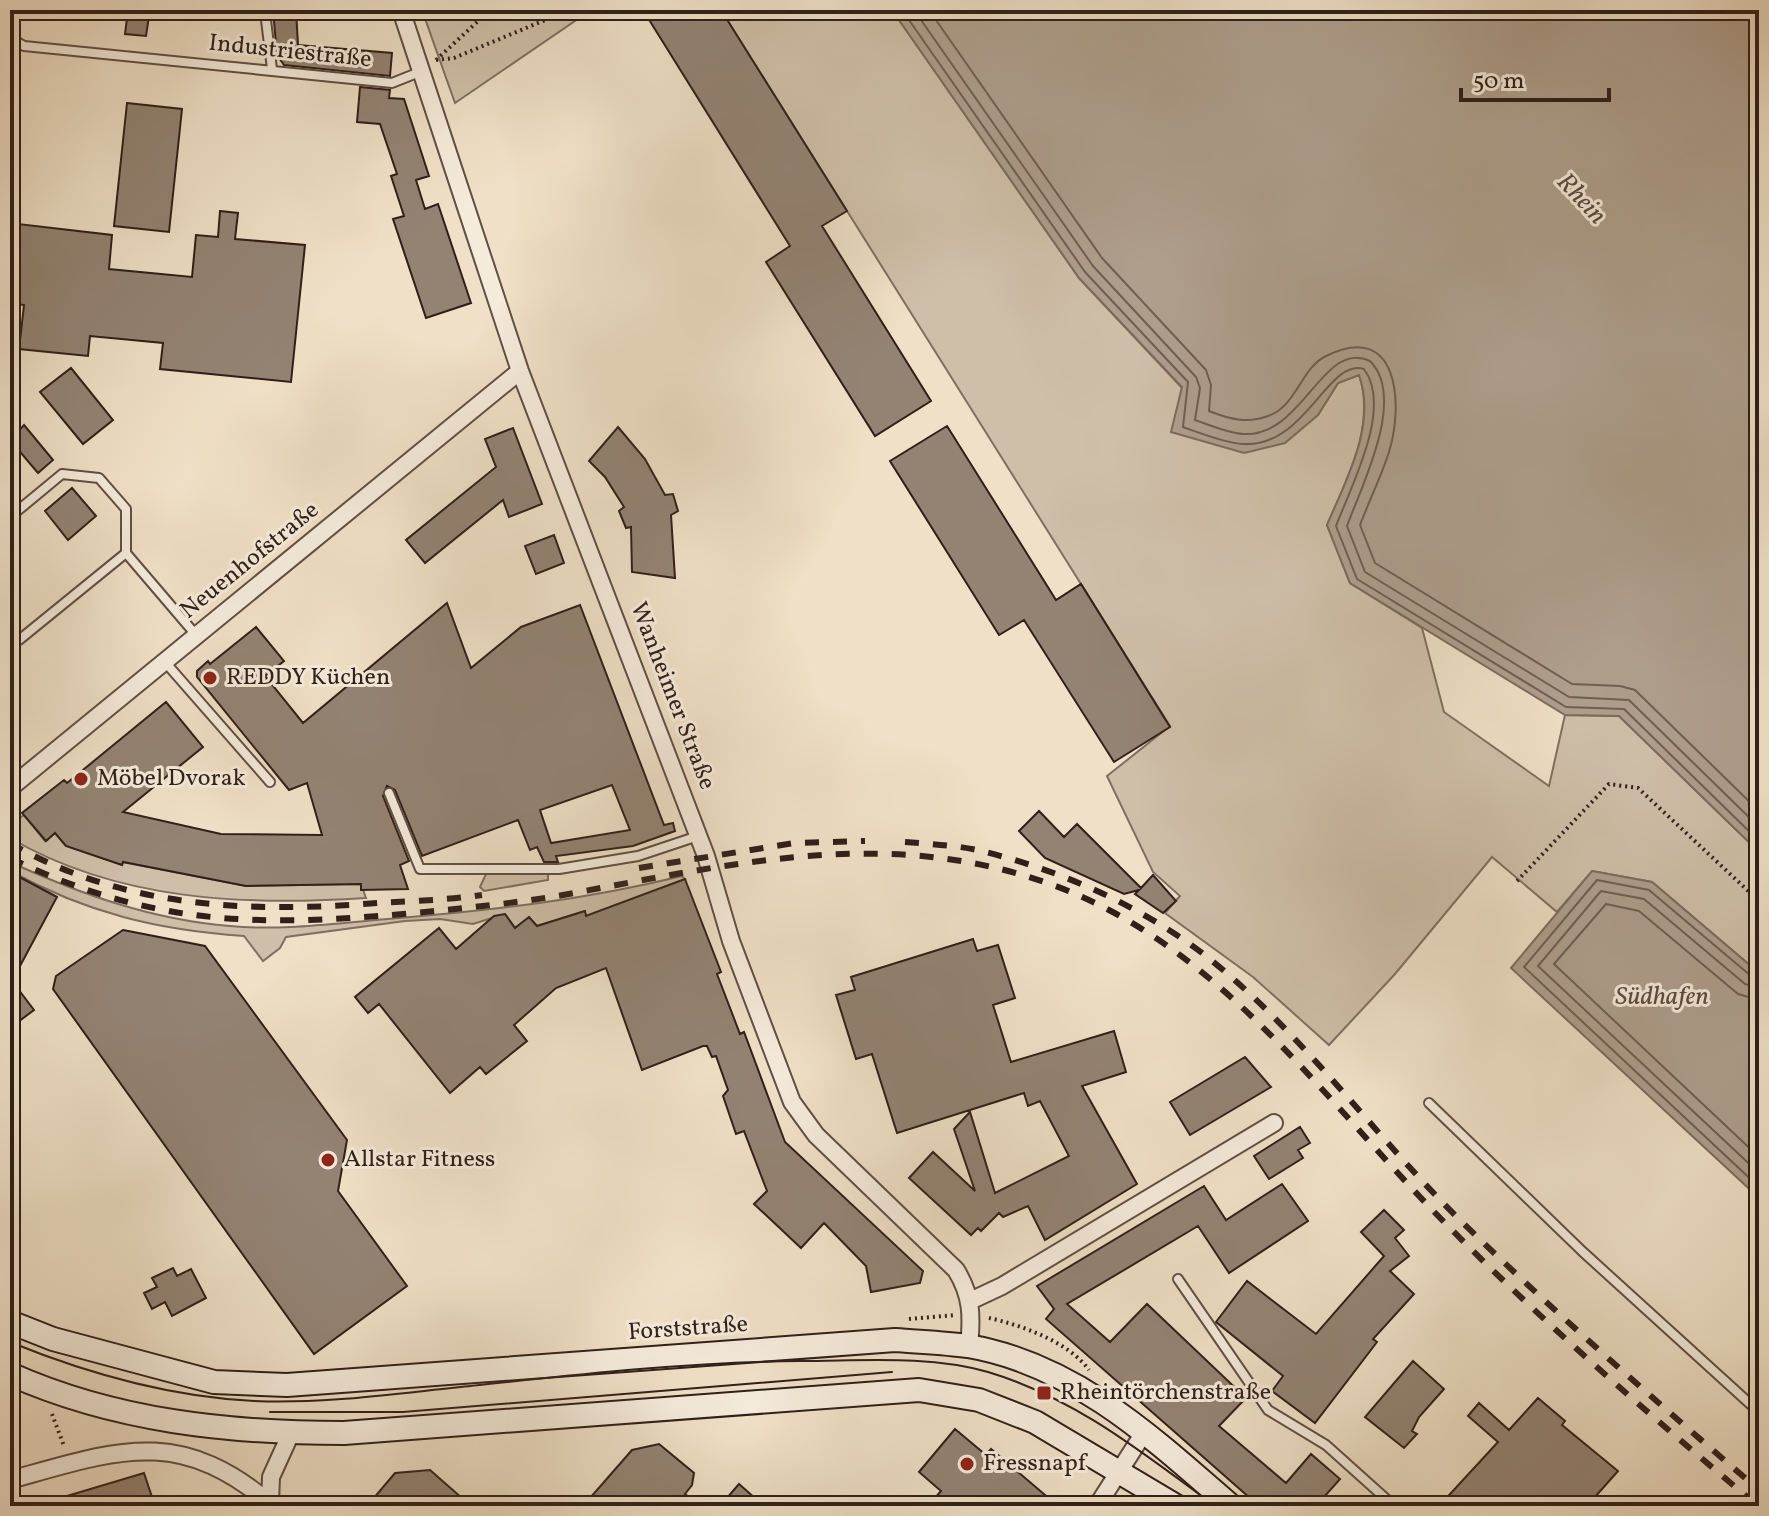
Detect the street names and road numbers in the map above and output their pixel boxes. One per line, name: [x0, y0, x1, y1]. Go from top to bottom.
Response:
street label: Industriestraße: [207, 27, 373, 77]
street label: Neuenhofstraße: [173, 494, 327, 628]
street label: Wanheimer Straße: [621, 597, 723, 795]
street label: Forststraße: [627, 1308, 749, 1350]

